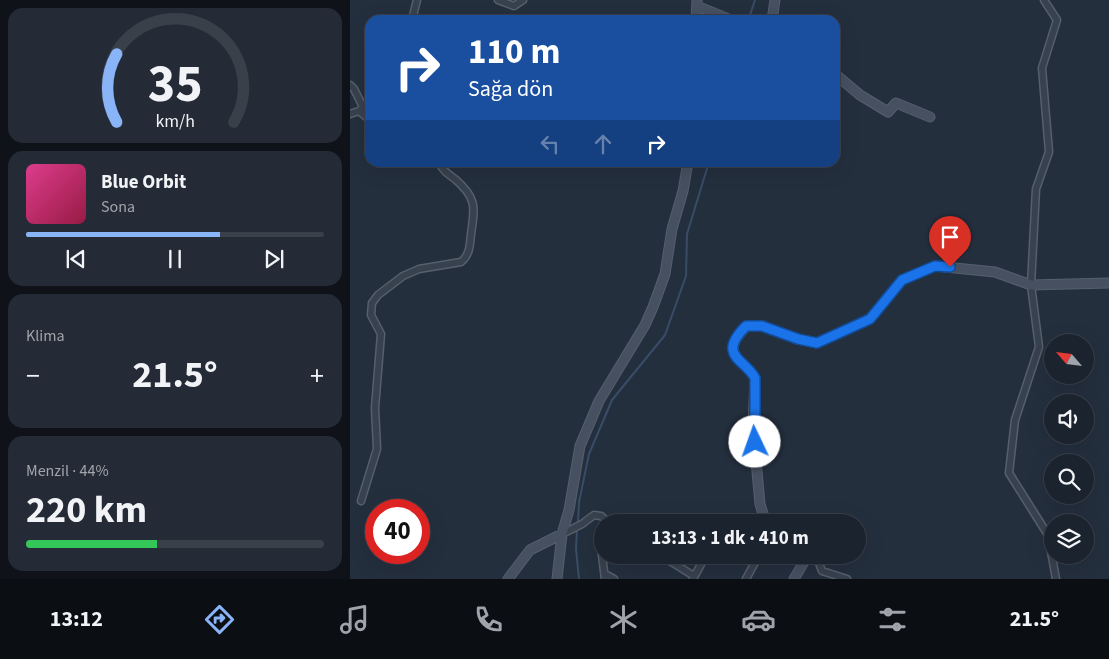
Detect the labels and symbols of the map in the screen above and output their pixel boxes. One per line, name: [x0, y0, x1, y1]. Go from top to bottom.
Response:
pin: [929, 216, 971, 267]
north arrow: [1044, 334, 1094, 384]
position arrow: [728, 415, 780, 467]
speed limit sign: 40: [365, 499, 430, 564]

